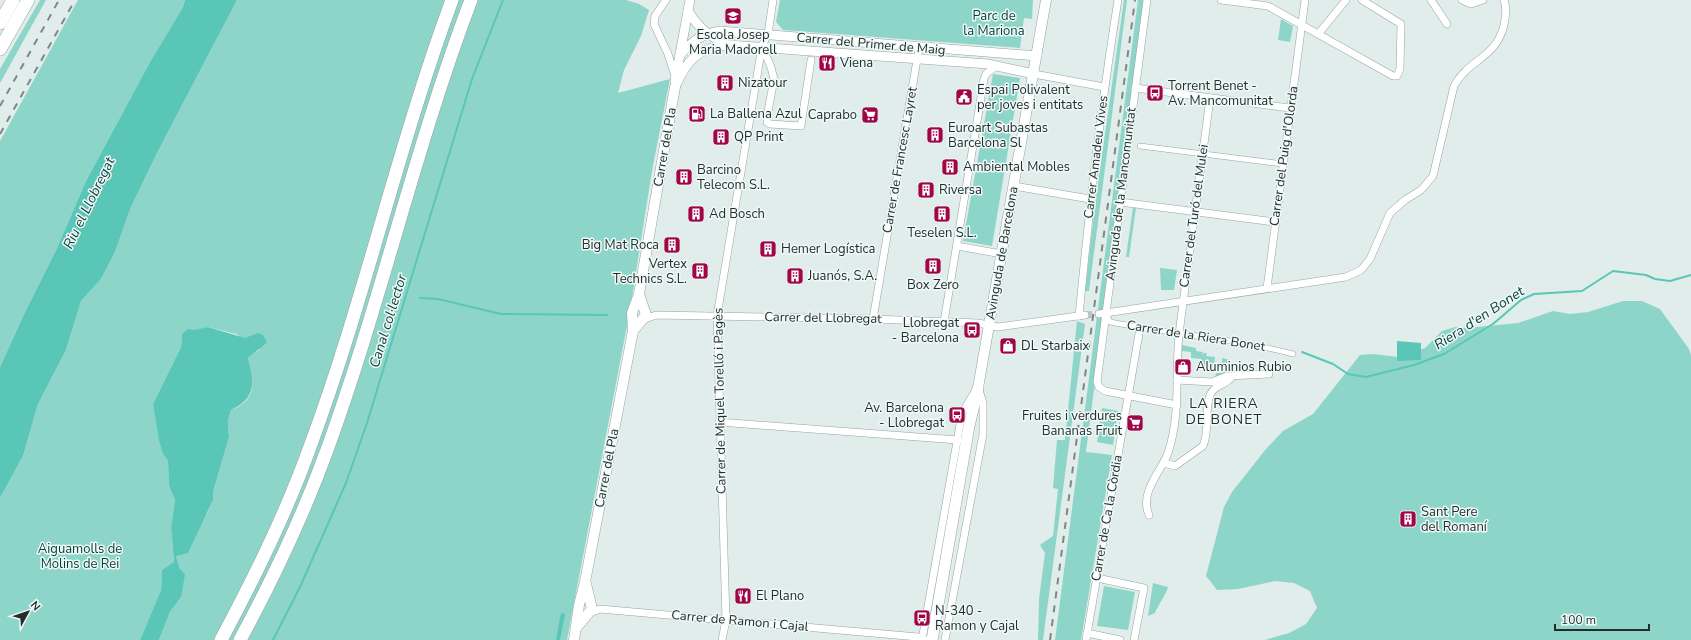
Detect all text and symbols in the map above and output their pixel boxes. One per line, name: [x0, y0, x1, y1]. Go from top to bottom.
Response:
school or university icon: Escola Josep Maria Madorell: [723, 6, 743, 26]
park label: Parc de la Mariona: [963, 7, 1025, 40]
place label: Escola Josep Maria Madorell: [689, 26, 777, 59]
street label: Carrer del Primer de Maig: [796, 29, 946, 59]
restaurant icon: Viena: [817, 53, 837, 73]
place label: Viena: [839, 54, 873, 72]
building icon: Nizatour: [715, 73, 735, 93]
place label: Nizatour: [738, 74, 787, 92]
place label: Torrent Benet - Av. Mancomunitat: [1168, 77, 1273, 110]
place label: Espai Polivalent per joves i entitats: [977, 81, 1083, 114]
bus stop icon: Torrent Benet - Av. Mancomunitat: [1145, 83, 1165, 103]
street label: Carrer de Francesc Layret: [878, 85, 922, 235]
street label: Carrer del Puig d'Olorda: [1265, 85, 1303, 227]
public building icon: Espai Polivalent per joves i entitats: [954, 87, 974, 107]
street label: Carrer Amadeu Vives: [1080, 94, 1112, 220]
fuel station icon: La Ballena Azul: [687, 104, 707, 124]
place label: La Ballena Azul: [710, 105, 802, 123]
supermarket icon: Caprabo: [860, 105, 880, 125]
street label: Carrer del Pla: [649, 106, 681, 188]
place label: Caprabo: [808, 106, 857, 124]
street label: Avinguda de la Mancomunitat: [1101, 106, 1141, 282]
place label: Euroart Subastas Barcelona Sl: [948, 119, 1048, 152]
building icon: Euroart Subastas Barcelona Sl: [925, 125, 945, 145]
building icon: QP Print: [711, 127, 731, 147]
place label: QP Print: [734, 128, 784, 146]
street label: Carrer del Turó del Mulei: [1175, 143, 1213, 289]
water label: Riu el Llobregat: [59, 153, 120, 252]
building icon: Ambiental Mobles: [940, 157, 960, 177]
place label: Ambiental Mobles: [963, 158, 1070, 176]
place label: Barcino Telecom S.L.: [697, 161, 770, 194]
building icon: Barcino Telecom S.L.: [674, 167, 694, 187]
building icon: Riversa: [916, 180, 936, 200]
place label: Riversa: [939, 181, 982, 199]
street label: Avinguda de Barcelona: [981, 185, 1023, 321]
building icon: Ad Bosch: [686, 204, 706, 224]
building icon: Teselen S.L.: [932, 204, 952, 224]
place label: Ad Bosch: [709, 205, 765, 223]
place label: Teselen S.L.: [907, 224, 977, 242]
building icon: Big Mat Roca: [662, 235, 682, 255]
place label: Big Mat Roca: [582, 236, 659, 254]
building icon: Hemer Logística: [758, 239, 778, 259]
place label: Hemer Logística: [781, 240, 875, 258]
place label: Vertex Technics S.L.: [613, 255, 687, 288]
building icon: Box Zero: [923, 256, 943, 276]
building icon: Vertex Technics S.L.: [690, 261, 710, 281]
building icon: Juanós, S.A.: [785, 266, 805, 286]
place label: Juanós, S.A.: [807, 267, 877, 285]
water label: Canal col·lector: [365, 271, 412, 370]
place label: Box Zero: [907, 276, 959, 294]
water label: Riera d'en Bonet: [1430, 281, 1529, 354]
street label: Carrer de Miquel Torelló i Pagès: [709, 308, 731, 494]
street label: Carrer del Llobregat: [764, 308, 882, 328]
place label: Llobregat - Barcelona: [892, 314, 959, 347]
street label: Carrer de la Riera Bonet: [1126, 316, 1267, 356]
bus stop icon: Llobregat - Barcelona: [962, 320, 982, 340]
shop icon: DL Starbaix: [998, 336, 1018, 356]
place label: DL Starbaix: [1021, 337, 1090, 355]
shop icon: Aluminios Rubio: [1173, 357, 1193, 377]
place label: Aluminios Rubio: [1196, 358, 1292, 376]
district label: LA RIERA DE BONET: [1185, 394, 1263, 429]
place label: Av. Barcelona - Llobregat: [864, 399, 944, 432]
bus stop icon: Av. Barcelona - Llobregat: [947, 405, 967, 425]
place label: Fruites i verdures Bananas Fruit: [1022, 407, 1122, 440]
supermarket icon: Fruites i verdures Bananas Fruit: [1125, 413, 1145, 433]
street label: Carrer del Pla: [591, 427, 623, 509]
street label: Carrer de Ca la Còrdia: [1087, 453, 1127, 583]
place label: Sant Pere del Romaní: [1421, 503, 1488, 536]
building icon: Sant Pere del Romaní: [1398, 509, 1418, 529]
park label: Aiguamolls de Molins de Rei: [38, 540, 122, 573]
restaurant icon: El Plano: [733, 586, 753, 606]
place label: El Plano: [756, 587, 804, 605]
north arrow: [8, 592, 48, 632]
text: N: [27, 598, 44, 614]
place label: N-340 - Ramon y Cajal: [935, 602, 1019, 635]
street label: Carrer de Ramon i Cajal: [671, 606, 809, 636]
scale bar: [1555, 606, 1649, 632]
bus stop icon: N-340 - Ramon y Cajal: [912, 608, 932, 628]
text: 100 m: [1561, 612, 1596, 628]

